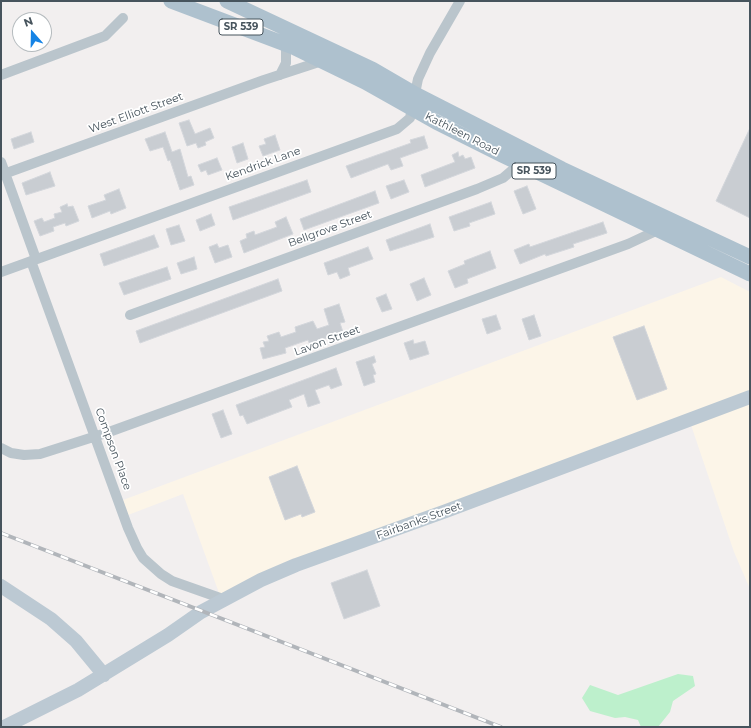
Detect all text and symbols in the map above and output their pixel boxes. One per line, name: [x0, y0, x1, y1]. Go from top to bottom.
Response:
north arrow: [12, 12, 52, 52]
text: N: [22, 14, 35, 30]
road number: SR 539: [219, 19, 263, 35]
street label: West Elliott Street: [87, 90, 185, 136]
street label: Kathleen Road: [423, 110, 501, 158]
street label: Kendrick Lane: [224, 144, 302, 184]
road number: SR 539: [512, 163, 556, 179]
street label: Bellgrove Street: [286, 208, 374, 250]
street label: Lavon Street: [292, 323, 362, 359]
street label: Compson Place: [92, 406, 134, 492]
street label: Fairbanks Street: [375, 499, 463, 543]

